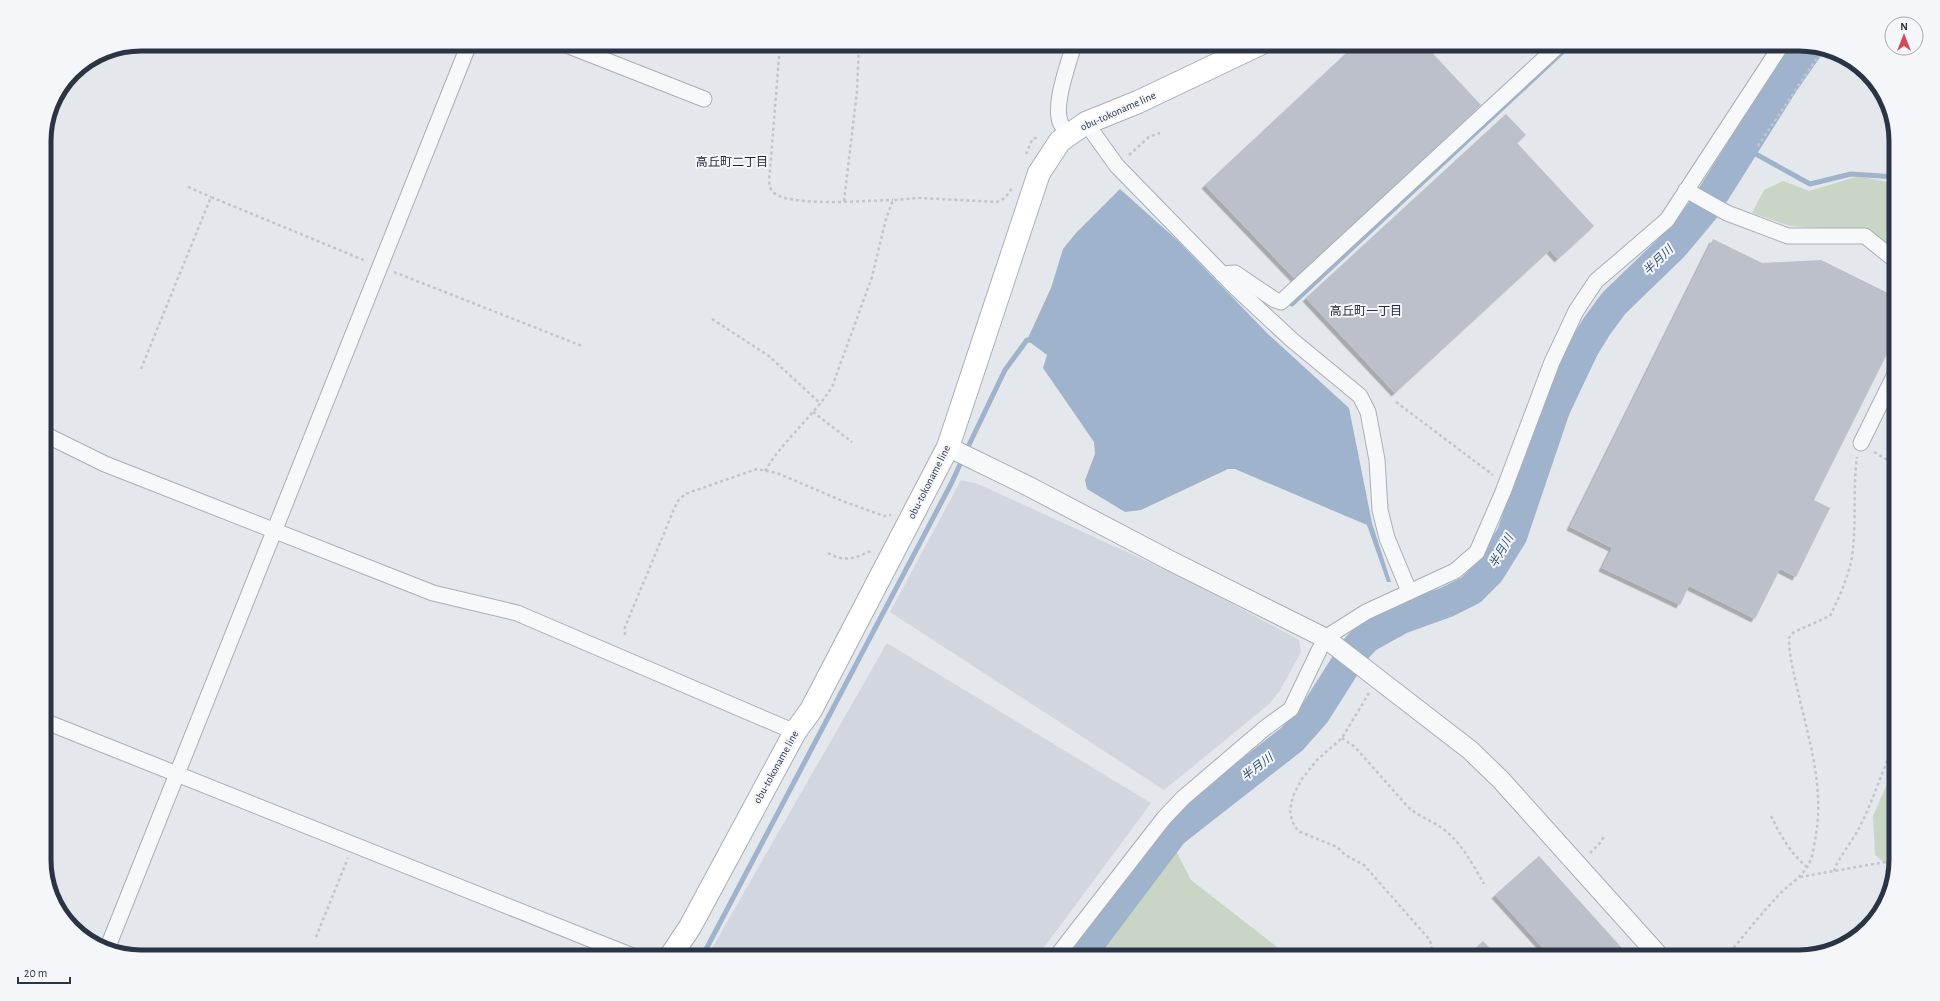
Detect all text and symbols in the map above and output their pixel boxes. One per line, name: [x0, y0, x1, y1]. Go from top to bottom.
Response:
north arrow: [1884, 16, 1924, 56]
text: N: [1900, 21, 1908, 32]
street label: obu-tokoname line: [1079, 89, 1157, 133]
district label: 高丘町二丁目: [696, 156, 768, 168]
water label: 半月川: [1640, 241, 1677, 277]
district label: 高丘町一丁目: [1330, 305, 1402, 317]
street label: obu-tokoname line: [906, 443, 952, 521]
water label: 半月川: [1486, 530, 1516, 570]
street label: obu-tokoname line: [751, 729, 801, 805]
water label: 半月川: [1239, 749, 1276, 783]
scale bar: [18, 959, 70, 985]
text: 20 m: [24, 967, 47, 979]

